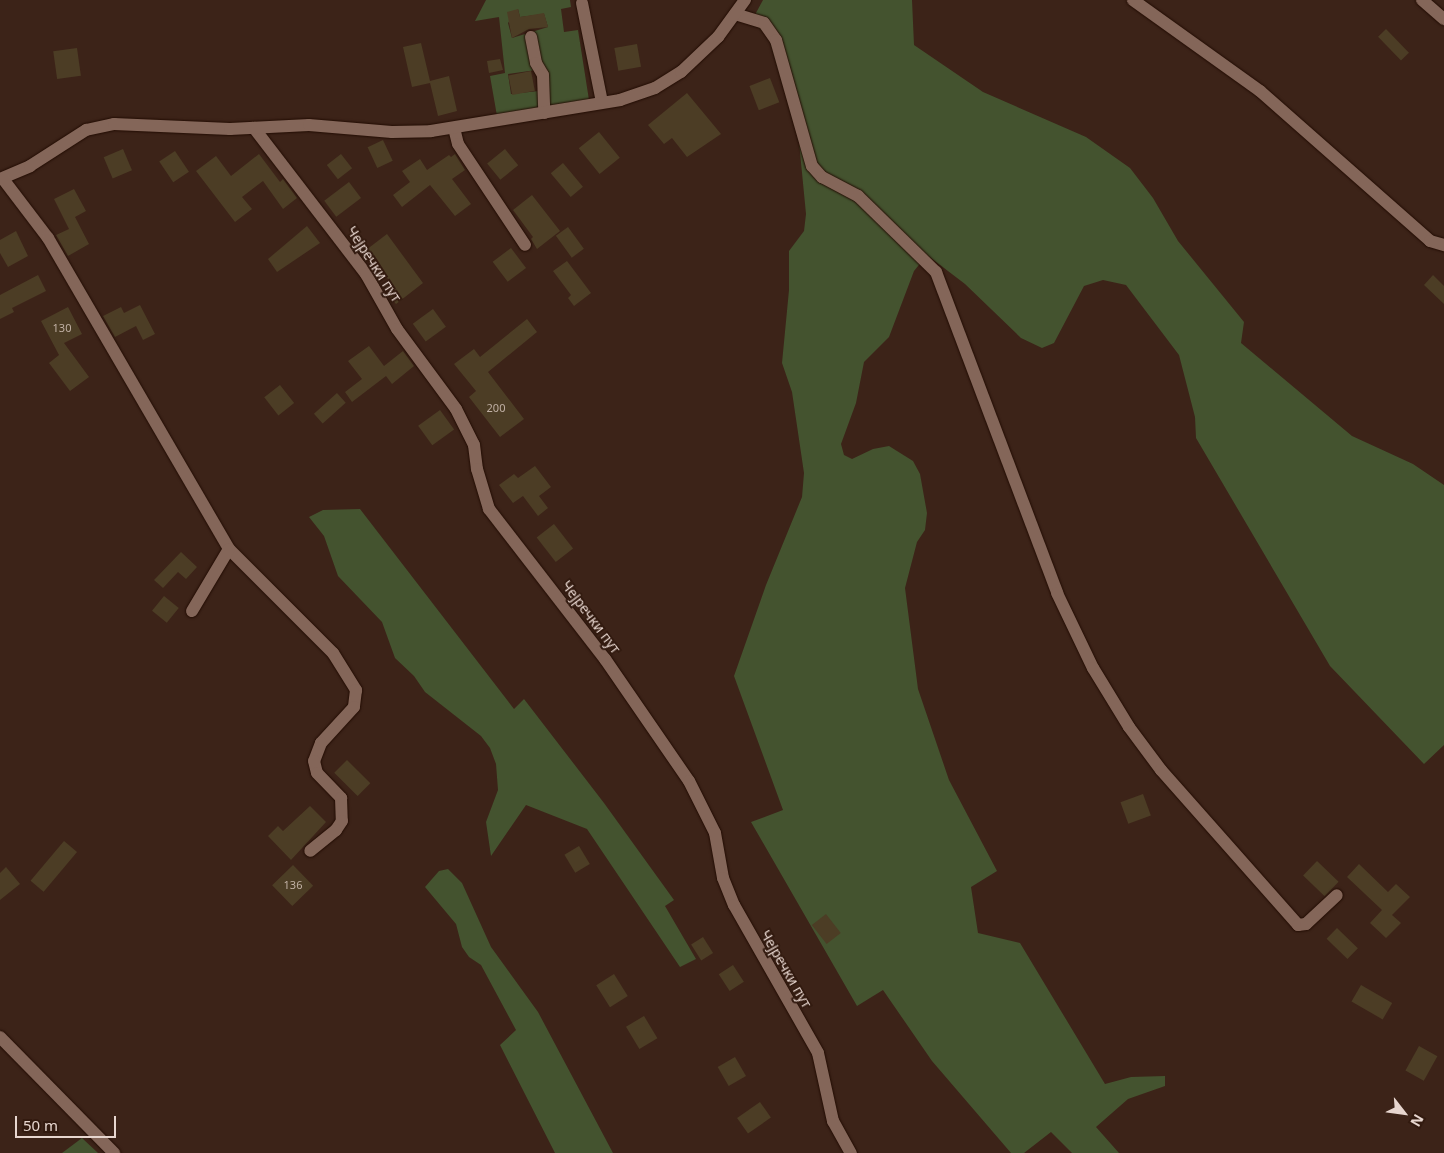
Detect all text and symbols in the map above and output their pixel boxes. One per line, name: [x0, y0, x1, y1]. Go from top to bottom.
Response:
street label: Чејречки пут: [343, 223, 405, 305]
house number: 130: [53, 321, 71, 335]
house number: 200: [487, 401, 505, 415]
street label: Чејречки пут: [558, 577, 624, 657]
house number: 136: [284, 878, 302, 892]
street label: Чејречки пут: [757, 927, 815, 1011]
north arrow: [1379, 1088, 1429, 1138]
scale bar: [18, 1106, 119, 1138]
text: N: [1406, 1111, 1429, 1130]
text: 50 m: [23, 1115, 58, 1135]

